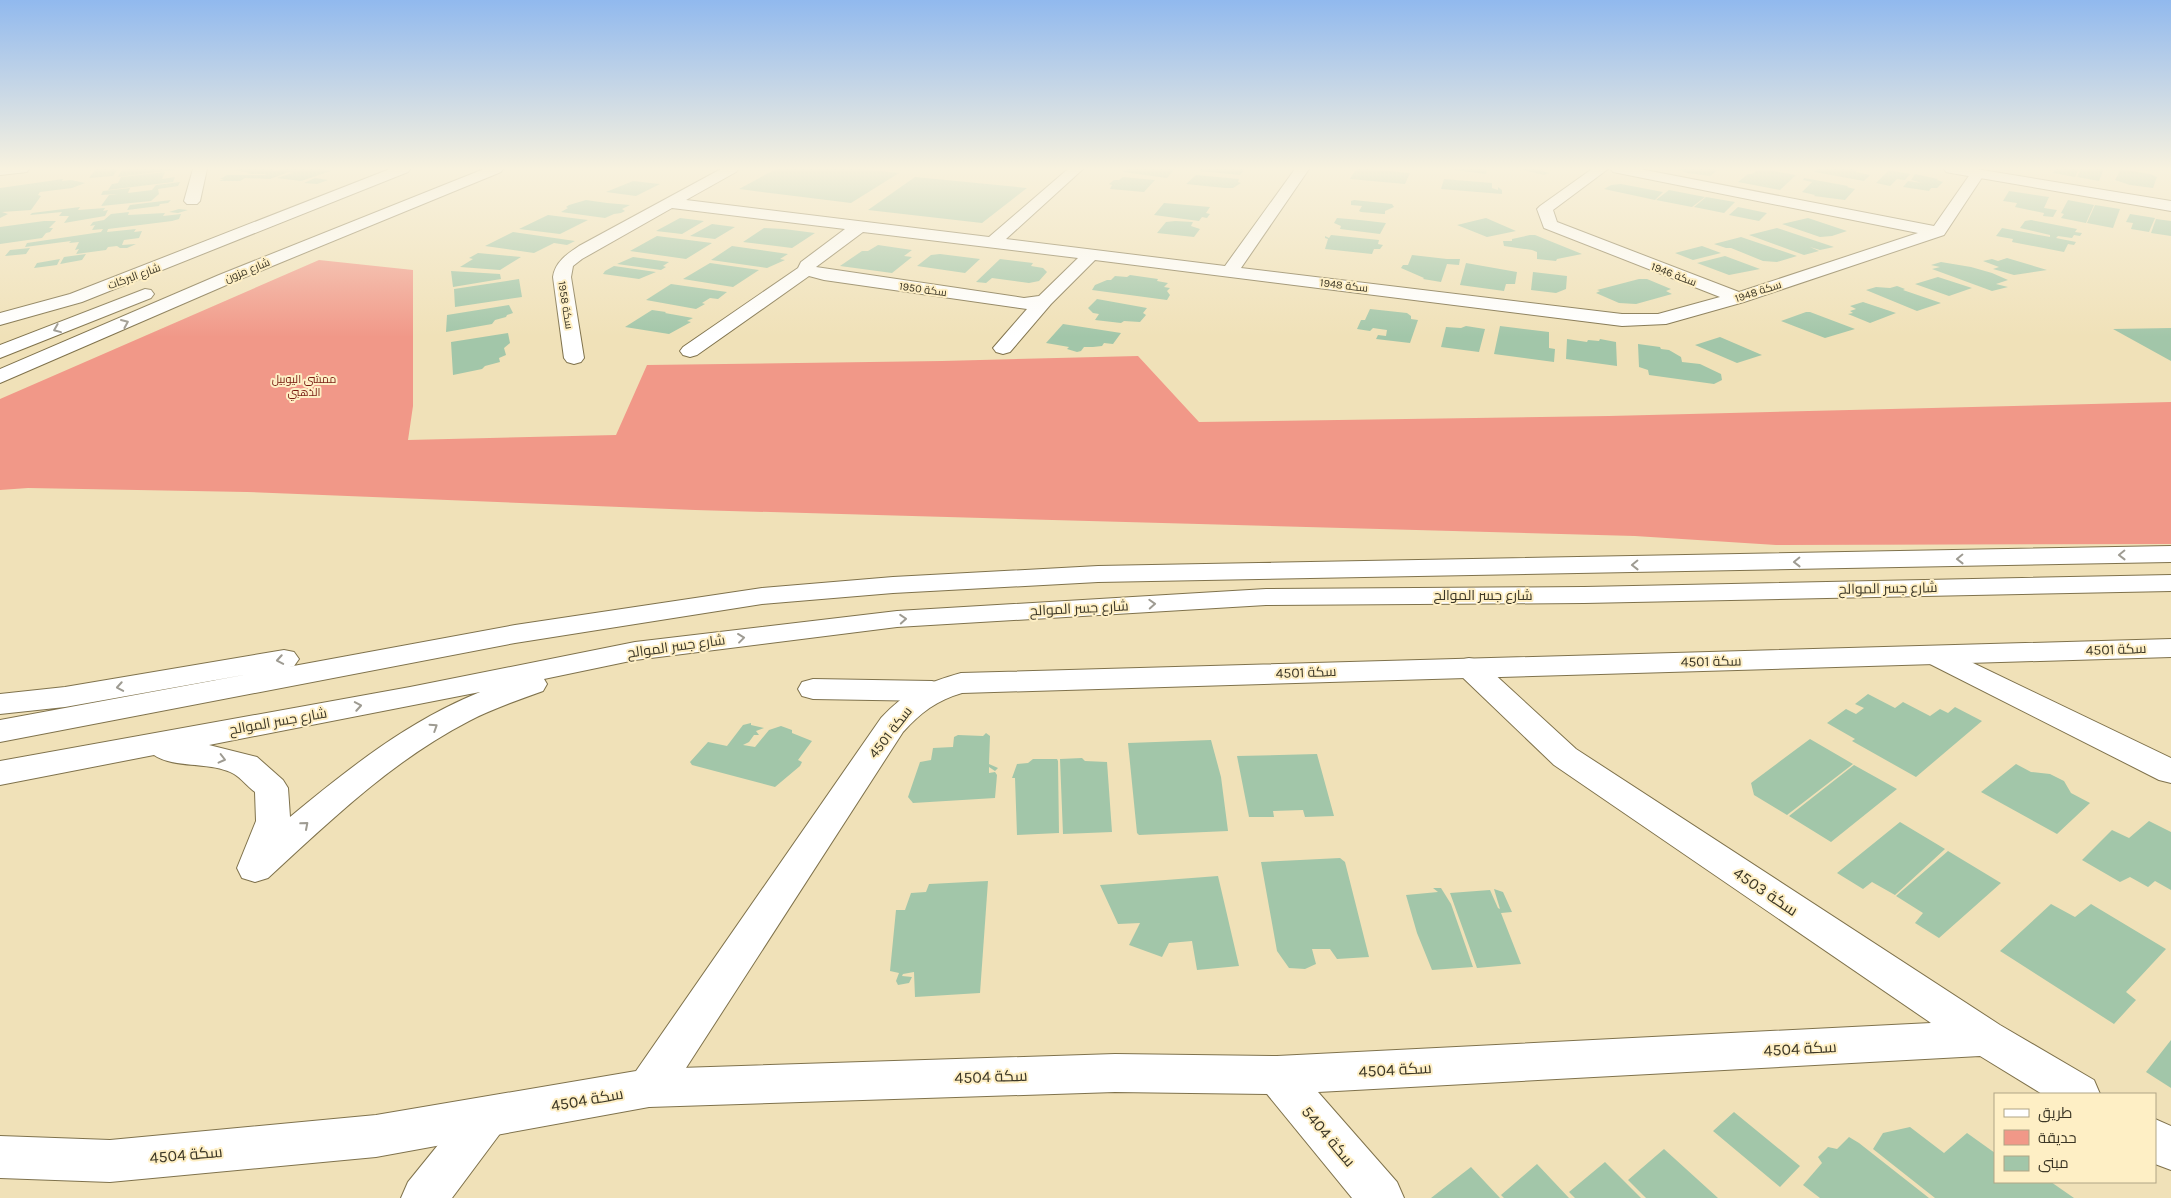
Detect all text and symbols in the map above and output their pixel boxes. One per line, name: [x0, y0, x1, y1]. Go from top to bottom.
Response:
street label: شارع مزون: [223, 256, 272, 286]
street label: سكة 1946: [1649, 260, 1698, 289]
street label: شارع البركات: [106, 261, 163, 293]
street label: سكة 1948: [1319, 276, 1369, 295]
street label: سكة 1948: [1733, 278, 1783, 305]
street label: سكة 1958: [555, 280, 576, 330]
street label: سكة 1950: [898, 280, 948, 299]
one-way arrow: [120, 318, 129, 329]
one-way arrow: [54, 324, 62, 334]
park label: ممشى اليوبيل الذهبي: [272, 373, 336, 401]
one-way arrow: [2118, 550, 2126, 560]
one-way arrow: [1956, 554, 1964, 564]
one-way arrow: [1793, 557, 1801, 567]
one-way arrow: [1631, 560, 1639, 571]
street label: شارع جسر الموالح: [1838, 579, 1938, 598]
street label: شارع جسر الموالح: [1433, 587, 1533, 604]
street label: شارع جسر الموالح: [1029, 597, 1129, 620]
one-way arrow: [1148, 598, 1156, 609]
one-way arrow: [899, 613, 907, 624]
street label: شارع جسر الموالح: [626, 631, 726, 662]
one-way arrow: [738, 633, 746, 644]
street label: سكة 4501: [2085, 640, 2147, 659]
street label: سكة 4501: [1680, 652, 1742, 671]
one-way arrow: [275, 654, 284, 664]
street label: سكة 4501: [1275, 663, 1337, 682]
one-way arrow: [115, 682, 124, 692]
one-way arrow: [353, 701, 362, 712]
street label: سكة 4501: [865, 703, 916, 762]
street label: شارع جسر الموالح: [228, 705, 328, 738]
one-way arrow: [429, 724, 438, 734]
one-way arrow: [218, 753, 227, 764]
one-way arrow: [299, 821, 308, 830]
street label: سكة 4503: [1730, 863, 1802, 920]
street label: سكة 4504: [1763, 1037, 1837, 1060]
street label: سكة 4504: [1358, 1058, 1432, 1081]
street label: سكة 4504: [954, 1066, 1028, 1087]
street label: سكة 4504: [549, 1084, 625, 1115]
legend: [1994, 1093, 2156, 1183]
street label: سكة 5404: [1298, 1102, 1359, 1170]
text: طريق: [2038, 1104, 2072, 1123]
text: حديقة: [2038, 1129, 2077, 1147]
street label: سكة 4504: [149, 1142, 223, 1167]
text: مبنى: [2038, 1154, 2069, 1173]

